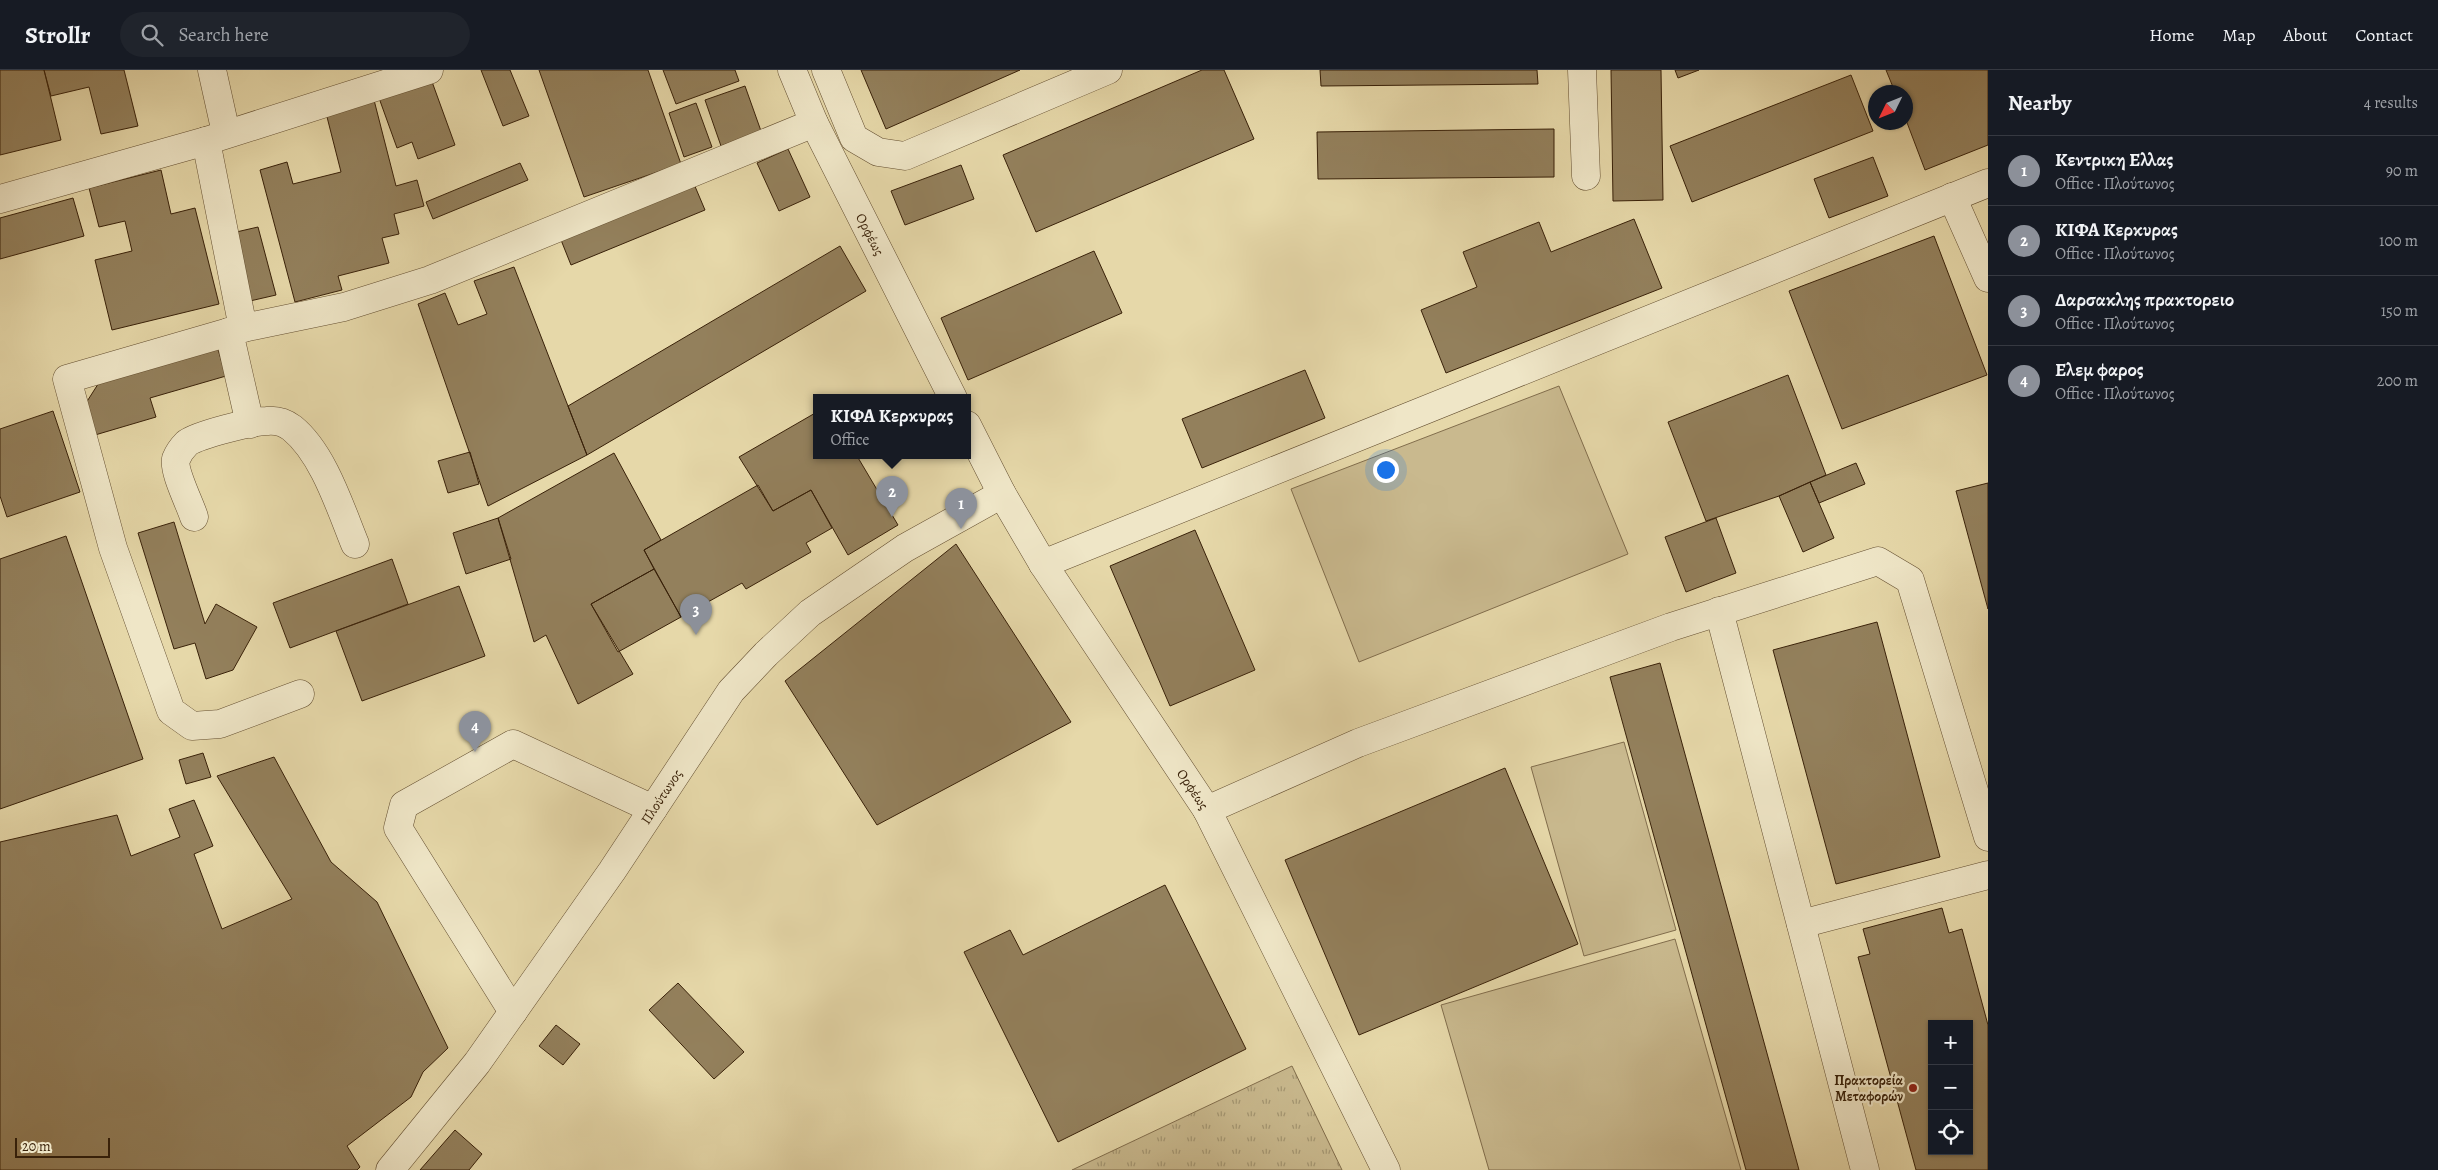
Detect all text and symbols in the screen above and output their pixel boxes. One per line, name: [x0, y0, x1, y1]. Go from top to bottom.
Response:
search box: [120, 12, 470, 57]
text: Strollr: [25, 19, 90, 51]
icon: search: [138, 21, 166, 49]
text: Search here: [178, 22, 269, 48]
text: Home: [2149, 23, 2194, 47]
text: Map: [2222, 23, 2255, 47]
text: About: [2283, 23, 2327, 47]
text: Contact: [2355, 23, 2413, 47]
north arrow: [1868, 85, 1913, 130]
text: Nearby: [2008, 89, 2071, 117]
text: 4 results: [2364, 92, 2418, 114]
text: Κεντρικη Ελλας: [2055, 147, 2173, 173]
text: 1: [2021, 160, 2027, 182]
text: 90 m: [2386, 160, 2418, 182]
text: Office · Πλούτωνος: [2055, 173, 2174, 195]
street label: Ορφέως: [851, 210, 888, 259]
text: ΚΙΦΑ Κερκυρας: [2055, 217, 2178, 243]
text: 2: [2020, 230, 2028, 252]
text: 100 m: [2379, 230, 2418, 252]
text: Office · Πλούτωνος: [2055, 243, 2174, 265]
text: Δαρσακλης πρακτορειο: [2055, 287, 2234, 313]
text: 3: [2021, 300, 2027, 322]
text: 150 m: [2381, 300, 2418, 322]
text: Office · Πλούτωνος: [2055, 313, 2174, 335]
text: Ελεμ φαρος: [2055, 357, 2144, 383]
text: 4: [2020, 370, 2028, 392]
text: 200 m: [2377, 370, 2418, 392]
text: Office · Πλούτωνος: [2055, 383, 2174, 405]
popup: [813, 394, 971, 459]
text: ΚΙΦΑ Κερκυρας: [831, 403, 953, 429]
text: Office: [831, 429, 870, 451]
your location: [1373, 457, 1399, 483]
pin: 2: [876, 476, 908, 517]
pin: 1: [945, 488, 977, 529]
pin: 3: [680, 594, 712, 635]
pin: 4: [459, 711, 491, 752]
street label: Ορφέως: [1172, 765, 1213, 813]
street label: Πλούτωνος: [637, 766, 687, 828]
map controls: [1928, 1020, 1973, 1155]
button: +: [1928, 1020, 1973, 1065]
button: −: [1928, 1065, 1973, 1110]
place label: Πρακτορεία Μεταφορών: [1834, 1071, 1904, 1106]
marker: Πρακτορεία Μεταφορών: [1907, 1082, 1919, 1094]
button: locate: [1928, 1110, 1973, 1155]
scale bar: [15, 1135, 110, 1158]
text: 20 m: [22, 1137, 51, 1156]

